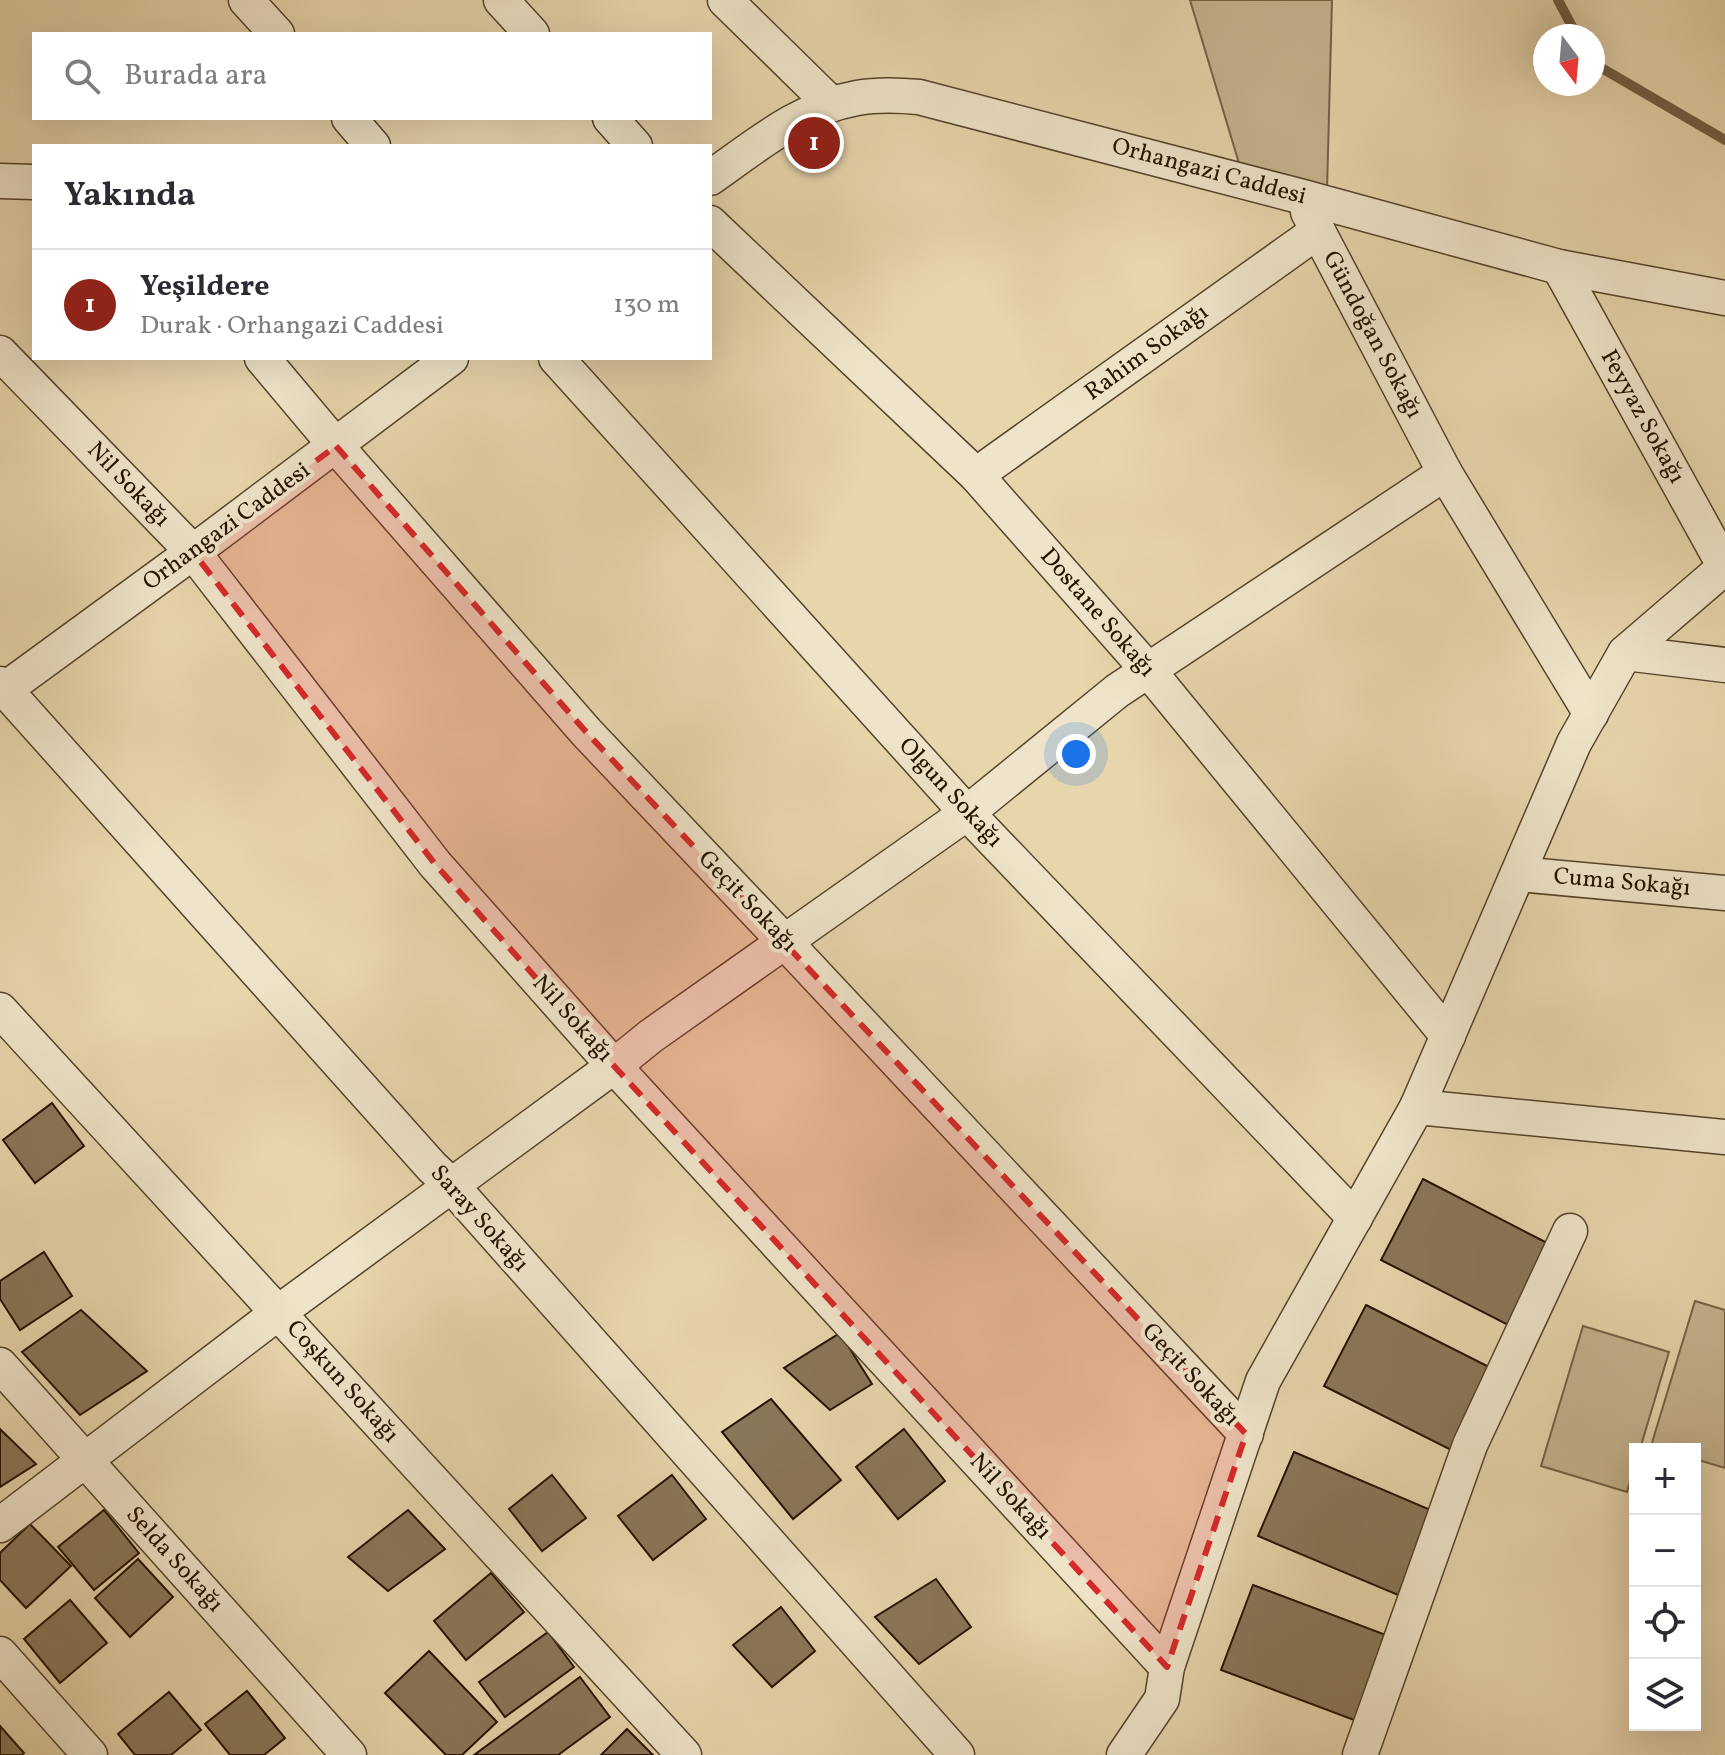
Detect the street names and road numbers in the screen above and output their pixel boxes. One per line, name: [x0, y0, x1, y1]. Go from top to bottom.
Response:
street label: Orhangazi Caddesi: [1108, 130, 1310, 214]
street label: Gündoğan Sokağı: [1313, 245, 1431, 425]
street label: Rahim Sokağı: [1078, 296, 1216, 410]
street label: Feyyaz Sokağı: [1591, 344, 1693, 490]
street label: Nil Sokağı: [78, 435, 178, 535]
street label: Orhangazi Caddesi: [136, 454, 318, 600]
street label: Dostane Sokağı: [1031, 541, 1163, 685]
street label: Olgun Sokağı: [890, 730, 1010, 856]
street label: Geçit Sokağı: [689, 843, 805, 961]
street label: Cuma Sokağı: [1552, 860, 1692, 906]
street label: Nil Sokağı: [523, 968, 621, 1070]
street label: Saray Sokağı: [422, 1158, 536, 1280]
street label: Coşkun Sokağı: [278, 1313, 406, 1451]
street label: Geçit Sokağı: [1133, 1316, 1247, 1434]
street label: Nil Sokağı: [961, 1446, 1059, 1548]
street label: Selda Sokağı: [117, 1499, 231, 1621]

